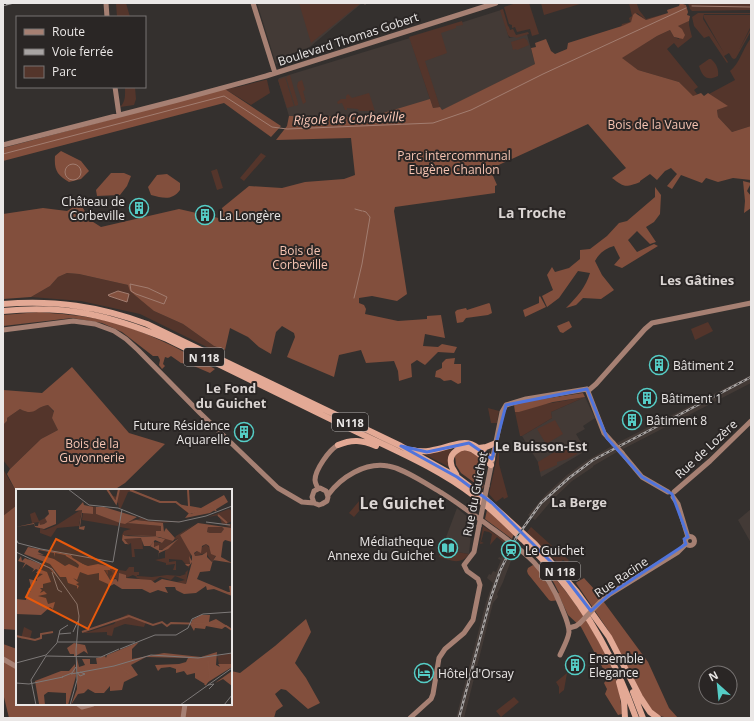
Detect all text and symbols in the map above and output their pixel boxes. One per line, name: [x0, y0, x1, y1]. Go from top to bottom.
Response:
street label: Boulevard Thomas Gobert: [275, 8, 421, 70]
legend: [16, 16, 146, 88]
text: Route: [52, 23, 85, 40]
text: Voie ferrée: [52, 43, 114, 60]
text: Parc: [52, 63, 77, 80]
water label: Rigole de Corbeville: [293, 107, 406, 129]
park label: Bois de la Vauve: [608, 116, 699, 133]
park label: Parc intercommunal Eugène Chanlon: [397, 147, 511, 178]
place label: Château de Corbeville: [61, 193, 125, 224]
building icon: Château de Corbeville: [128, 197, 150, 219]
district label: La Troche: [498, 203, 566, 222]
building icon: La Longère: [194, 204, 216, 226]
place label: La Longère: [219, 207, 281, 224]
park label: Bois de Corbeville: [272, 242, 328, 273]
district label: Les Gâtines: [660, 271, 734, 289]
road number: N 118: [184, 348, 224, 366]
building icon: Bâtiment 2: [648, 354, 670, 376]
place label: Bâtiment 2: [673, 357, 734, 374]
district label: Le Fond du Guichet: [196, 379, 267, 412]
building icon: Bâtiment 1: [636, 387, 658, 409]
place label: Bâtiment 1: [661, 390, 722, 407]
building icon: Bâtiment 8: [621, 409, 643, 431]
place label: Bâtiment 8: [646, 412, 707, 429]
road number: N118: [332, 413, 368, 431]
street label: Rue de Lozère: [671, 416, 741, 482]
place label: Future Résidence Aquarelle: [133, 417, 230, 448]
building icon: Future Résidence Aquarelle: [233, 421, 255, 443]
park label: Bois de la Guyonnerie: [59, 435, 125, 466]
district label: Le Buisson-Est: [495, 437, 588, 455]
street label: Rue du Guichet: [458, 450, 492, 538]
inset map: [16, 489, 232, 705]
district label: Le Guichet: [360, 492, 444, 514]
district label: La Berge: [551, 493, 607, 511]
place label: Médiatheque Annexe du Guichet: [328, 533, 434, 564]
library icon: Médiatheque Annexe du Guichet: [437, 537, 459, 559]
station icon: Le Guichet: [500, 539, 522, 561]
place label: Le Guichet: [525, 542, 584, 559]
street label: Rue Racine: [591, 553, 651, 601]
road number: N 118: [540, 562, 580, 580]
place label: Ensemble Elegance: [589, 650, 644, 681]
building icon: Ensemble Elegance: [564, 654, 586, 676]
hotel icon: Hôtel d'Orsay: [413, 662, 435, 684]
place label: Hôtel d'Orsay: [438, 665, 515, 682]
north arrow: [698, 665, 738, 705]
text: N: [706, 667, 721, 684]

